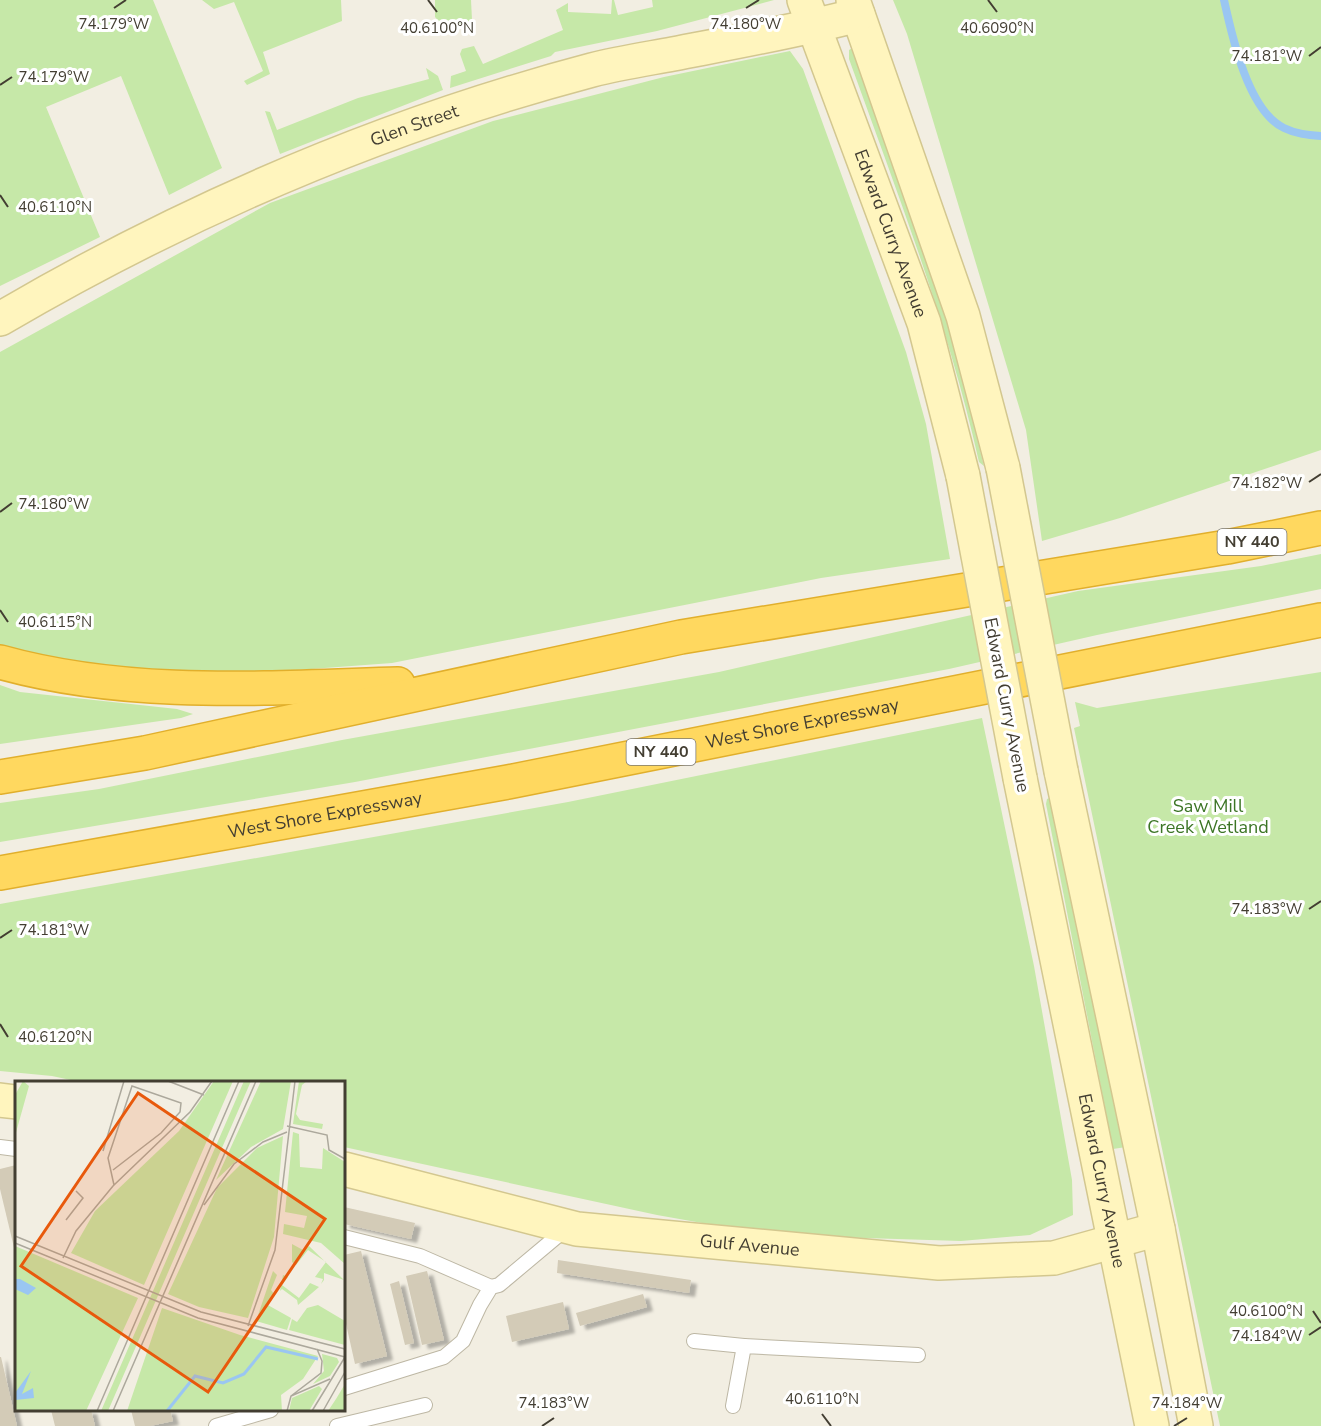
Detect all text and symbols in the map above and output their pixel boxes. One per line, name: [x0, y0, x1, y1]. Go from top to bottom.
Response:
text: 74.179°W: [79, 14, 150, 34]
text: 74.180°W: [711, 14, 782, 34]
text: 40.6100°N: [400, 18, 474, 38]
text: 40.6090°N: [960, 18, 1034, 38]
text: 74.181°W: [1232, 46, 1303, 66]
text: 74.179°W: [19, 67, 90, 87]
street label: Glen Street: [367, 99, 462, 152]
street label: Edward Curry Avenue: [849, 146, 933, 321]
text: 40.6110°N: [18, 197, 92, 217]
text: 74.182°W: [1232, 473, 1303, 493]
text: 74.180°W: [19, 494, 90, 514]
road number: NY 440: [1218, 529, 1286, 555]
text: 40.6115°N: [18, 612, 92, 632]
street label: Edward Curry Avenue: [978, 616, 1036, 794]
street label: West Shore Expressway: [703, 692, 902, 754]
road number: NY 440: [626, 739, 696, 765]
street label: West Shore Expressway: [226, 786, 425, 844]
park label: Saw Mill Creek Wetland: [1147, 794, 1269, 839]
text: 74.183°W: [1232, 899, 1303, 919]
text: 74.181°W: [19, 920, 90, 940]
text: 40.6120°N: [18, 1027, 92, 1047]
inset map: [15, 1081, 345, 1411]
street label: Edward Curry Avenue: [1073, 1091, 1132, 1270]
street label: Gulf Avenue: [699, 1229, 801, 1262]
text: 40.6100°N: [1229, 1301, 1303, 1321]
text: 74.184°W: [1232, 1326, 1303, 1346]
text: 40.6110°N: [785, 1389, 859, 1409]
text: 74.183°W: [519, 1393, 590, 1413]
text: 74.184°W: [1152, 1393, 1223, 1413]

